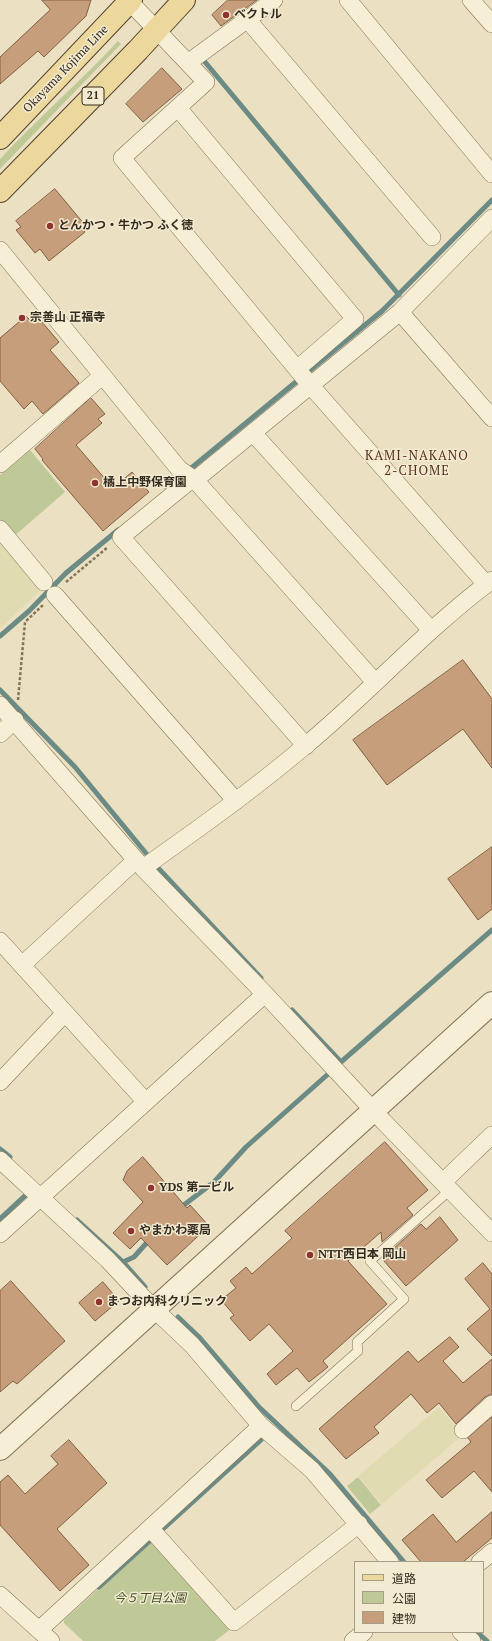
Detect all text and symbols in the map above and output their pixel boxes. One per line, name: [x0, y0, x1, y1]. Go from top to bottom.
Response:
place label: ベクトル: [234, 8, 282, 22]
marker: ベクトル: [221, 10, 231, 20]
street label: Okayama Kojima Line: [20, 22, 112, 116]
road number: 21: [82, 87, 104, 105]
place label: とんかつ・牛かつ ふく徳: [58, 219, 193, 233]
marker: とんかつ・牛かつ ふく徳: [45, 221, 55, 231]
place label: 宗善山 正福寺: [30, 311, 105, 325]
marker: 宗善山 正福寺: [17, 313, 27, 323]
district label: KAMI-NAKANO 2-CHOME: [365, 448, 469, 479]
place label: 橘上中野保育園: [103, 476, 187, 490]
marker: 橘上中野保育園: [90, 478, 100, 488]
place label: YDS 第一ビル: [159, 1181, 234, 1195]
marker: YDS 第一ビル: [146, 1183, 156, 1193]
place label: やまかわ薬局: [139, 1224, 211, 1238]
marker: やまかわ薬局: [126, 1226, 136, 1236]
place label: NTT西日本 岡山: [318, 1248, 406, 1262]
marker: NTT西日本 岡山: [305, 1250, 315, 1260]
place label: まつお内科クリニック: [107, 1295, 227, 1309]
marker: まつお内科クリニック: [94, 1297, 104, 1307]
legend: [354, 1561, 484, 1633]
text: 道路: [392, 1571, 416, 1586]
text: 公園: [392, 1591, 416, 1606]
park label: 今５丁目公園: [114, 1592, 186, 1606]
text: 建物: [392, 1611, 416, 1626]

